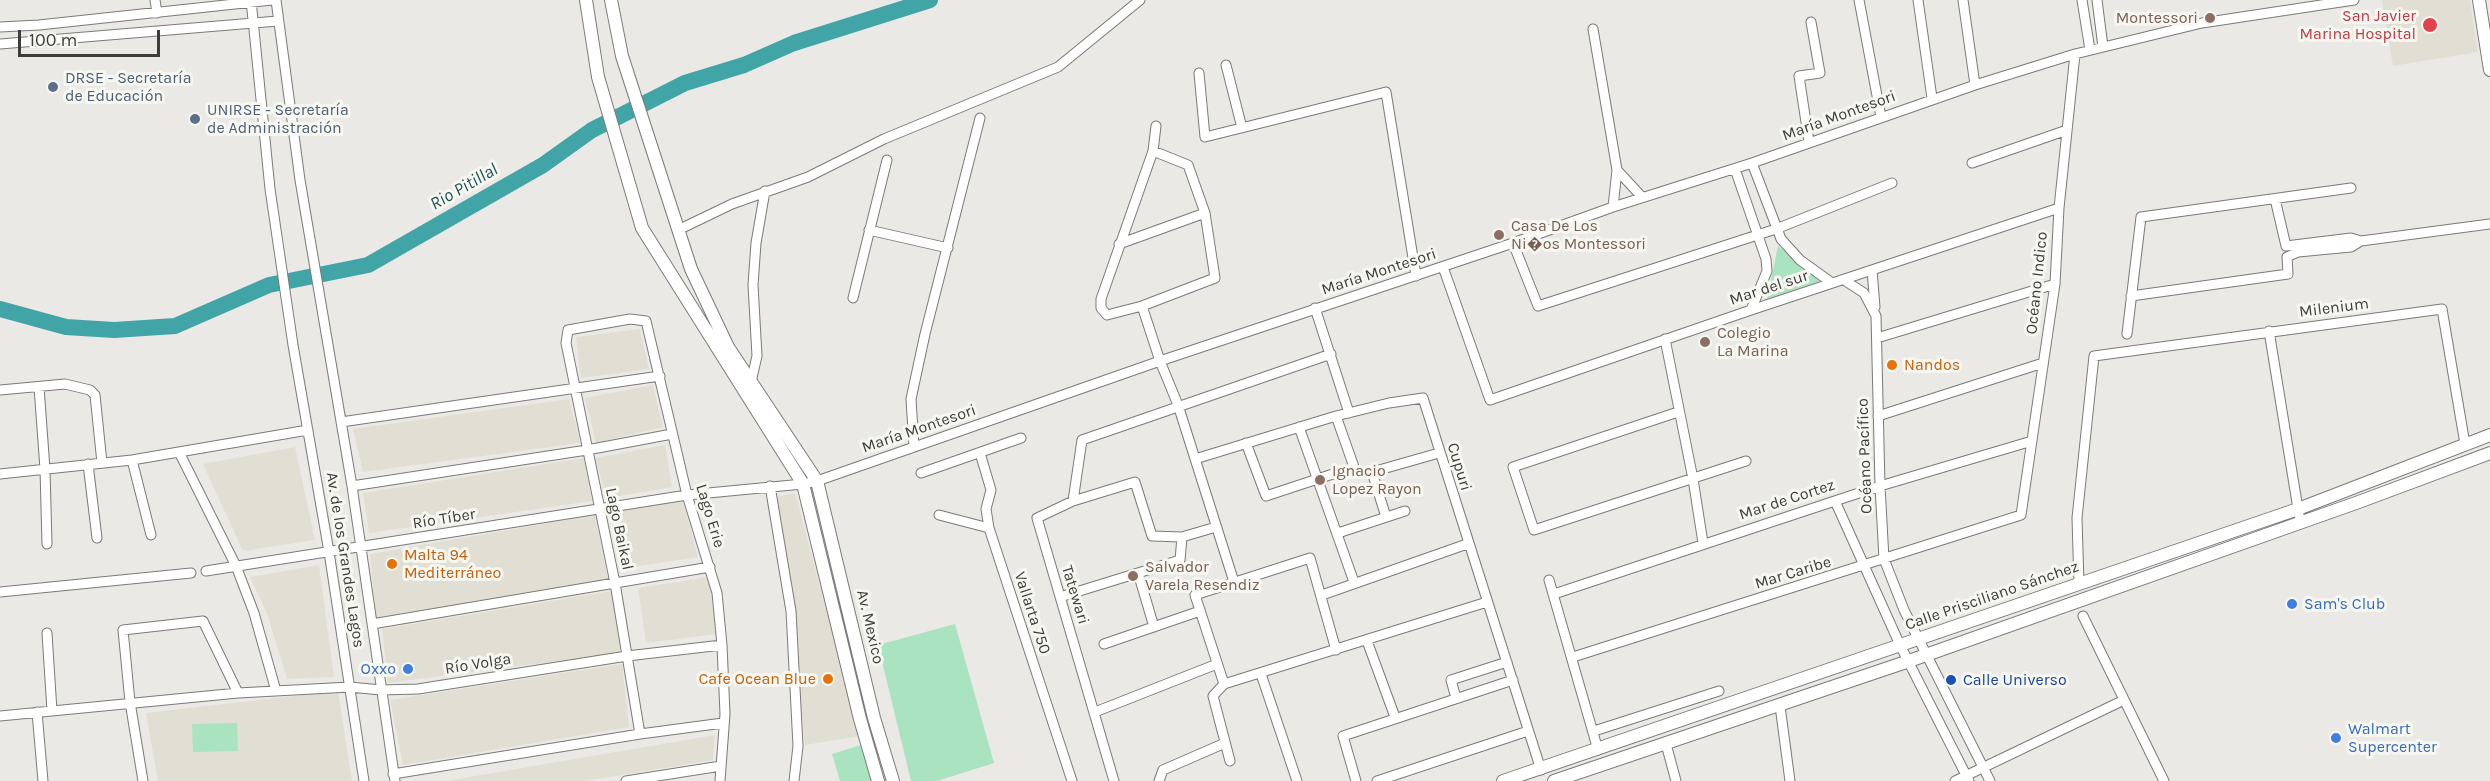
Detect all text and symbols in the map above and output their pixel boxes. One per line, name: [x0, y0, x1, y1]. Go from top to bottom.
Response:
place label: San Javier Marina Hospital: [2300, 6, 2416, 44]
place label: Montessori: [2116, 8, 2198, 28]
marker: Montessori: [2203, 11, 2217, 25]
marker: San Javier Marina Hospital: [2421, 16, 2439, 34]
scale bar: [21, 18, 164, 56]
text: 100 m: [29, 29, 77, 51]
place label: DRSE - Secretaría de Educación: [65, 68, 192, 106]
marker: DRSE - Secretaría de Educación: [46, 80, 60, 94]
street label: María Montesori: [1780, 87, 1898, 145]
place label: UNIRSE - Secretaría de Administración: [207, 100, 349, 138]
marker: UNIRSE - Secretaría de Administración: [188, 112, 202, 126]
water label: Rio Pitillal: [426, 159, 502, 215]
place label: Casa De Los Ni�os Montessori: [1511, 216, 1646, 254]
marker: Casa De Los Ni�os Montessori: [1492, 228, 1506, 242]
street label: Océano Indico: [2022, 231, 2052, 335]
street label: María Montesori: [1319, 244, 1439, 300]
street label: Mar del sur: [1727, 266, 1811, 310]
street label: Milenium: [2298, 294, 2370, 322]
place label: Colegio La Marina: [1717, 323, 1788, 361]
marker: Colegio La Marina: [1698, 335, 1712, 349]
place label: Nandos: [1904, 355, 1960, 375]
marker: Nandos: [1885, 358, 1899, 372]
street label: Océano Pacífico: [1853, 398, 1877, 514]
street label: María Montesori: [859, 400, 979, 458]
street label: Cupuri: [1443, 441, 1475, 493]
place label: Ignacio Lopez Rayon: [1332, 461, 1422, 499]
street label: Av. de los Grandes Lagos: [322, 471, 368, 649]
marker: Ignacio Lopez Rayon: [1313, 473, 1327, 487]
street label: Mar de Cortez: [1737, 475, 1837, 525]
street label: Lago Erie: [691, 482, 729, 550]
street label: Lago Baikal: [601, 486, 637, 572]
street label: Río Tíber: [411, 505, 477, 533]
place label: Malta 94 Mediterráneo: [404, 545, 501, 583]
street label: Mar Caribe: [1753, 552, 1833, 594]
marker: Malta 94 Mediterráneo: [385, 557, 399, 571]
place label: Salvador Varela Resendiz: [1145, 557, 1260, 595]
street label: Calle Prisciliano Sánchez: [1903, 557, 2081, 635]
street label: Tatewari: [1057, 563, 1093, 627]
street label: Vallarta 750: [1010, 569, 1054, 657]
marker: Salvador Varela Resendiz: [1126, 569, 1140, 583]
street label: Av. Mexico: [852, 588, 888, 666]
place label: Sam's Club: [2304, 594, 2385, 614]
marker: Sam's Club: [2285, 597, 2299, 611]
street label: Río Volga: [444, 649, 512, 679]
place label: Oxxo: [361, 659, 396, 679]
marker: Oxxo: [401, 662, 415, 676]
place label: Cafe Ocean Blue: [698, 669, 816, 689]
place label: Calle Universo: [1963, 670, 2067, 690]
marker: Cafe Ocean Blue: [821, 672, 835, 686]
marker: Calle Universo: [1944, 673, 1958, 687]
place label: Walmart Supercenter: [2348, 719, 2437, 757]
marker: Walmart Supercenter: [2329, 731, 2343, 745]

